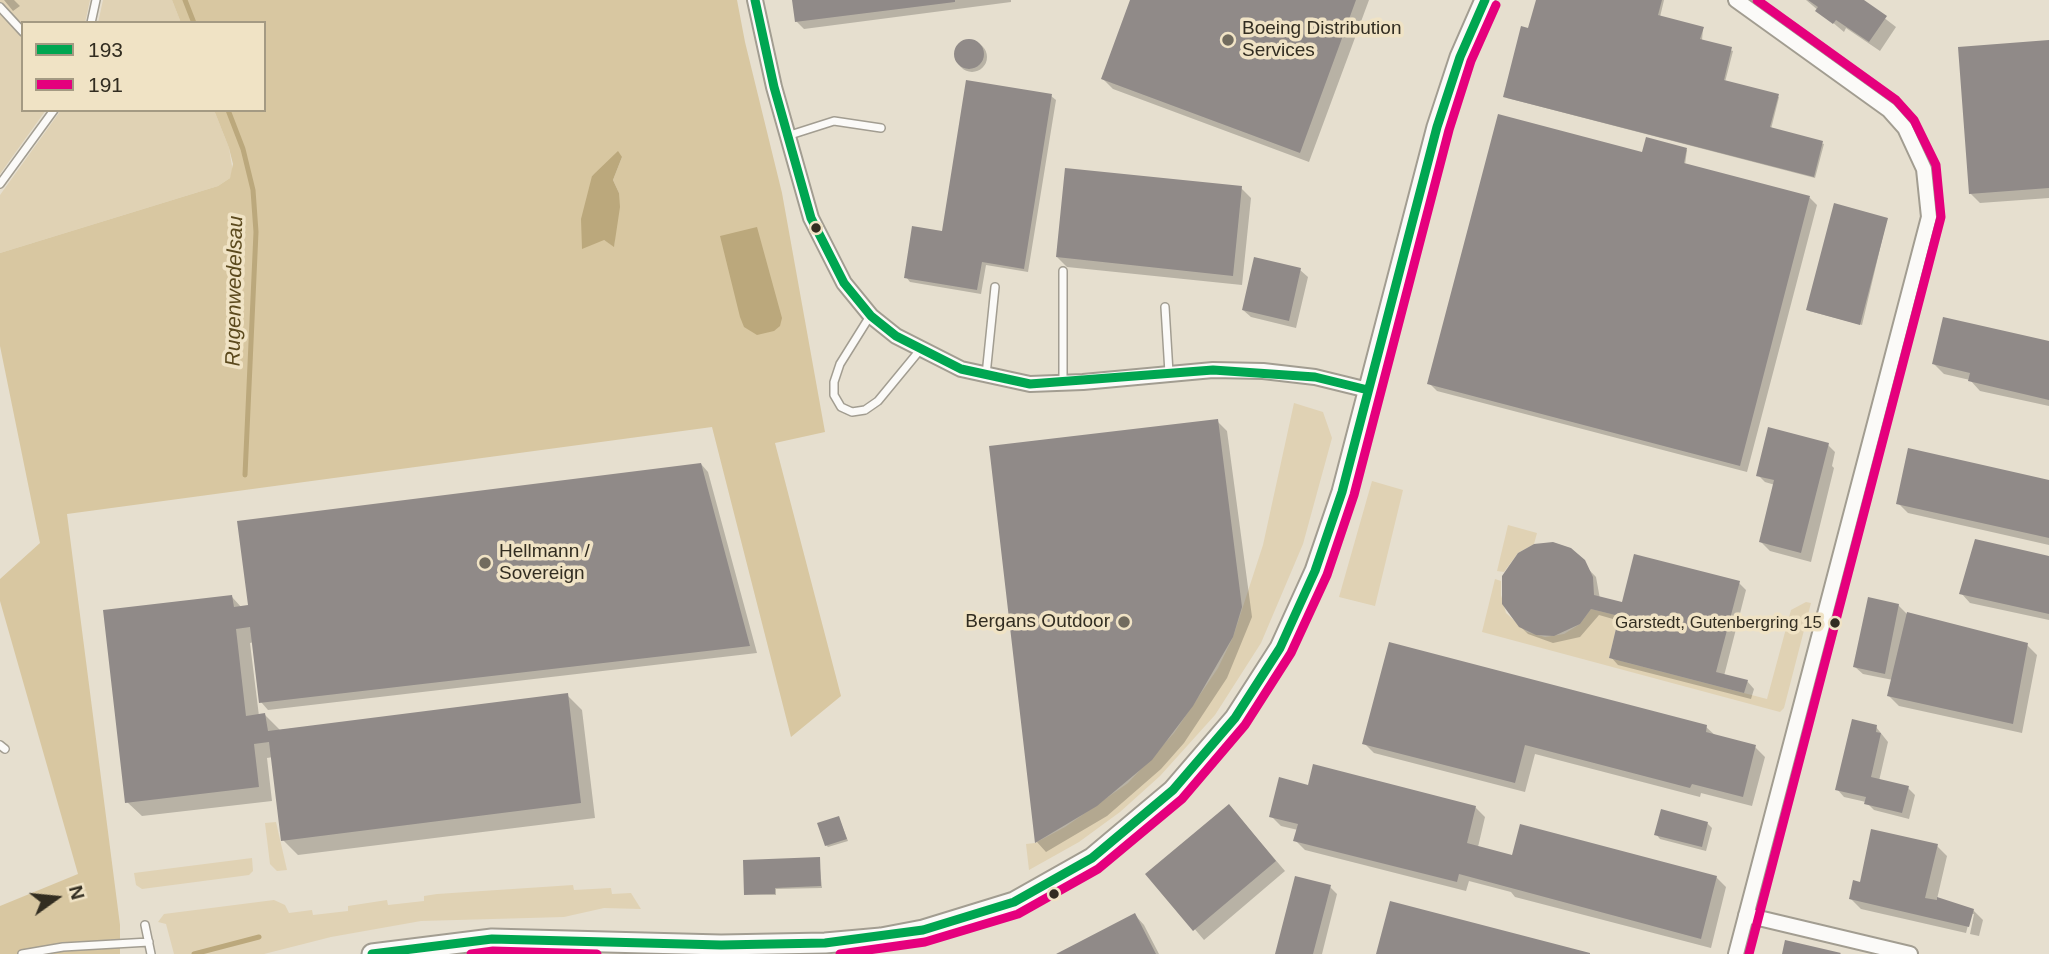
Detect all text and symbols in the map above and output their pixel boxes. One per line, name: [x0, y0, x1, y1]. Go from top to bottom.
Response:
place label: Boeing Distribution Services: [1242, 18, 1401, 62]
legend: [21, 21, 266, 112]
marker: Boeing Distribution Services: [1220, 32, 1236, 48]
text: 193: [88, 38, 123, 61]
text: 191: [88, 73, 123, 96]
water label: Rugenwedelsau: [221, 215, 249, 367]
unlabelled marker: [809, 221, 823, 235]
place label: Hellmann / Sovereign: [499, 541, 590, 585]
marker: Hellmann / Sovereign: [477, 555, 493, 571]
place label: Bergans Outdoor: [965, 611, 1110, 633]
place label: Garstedt, Gutenbergring 15: [1615, 613, 1822, 633]
marker: Bergans Outdoor: [1116, 614, 1132, 630]
marker: Garstedt, Gutenbergring 15: [1828, 616, 1842, 630]
north arrow: [21, 863, 91, 933]
text: N: [65, 883, 89, 902]
unlabelled marker: [1047, 887, 1061, 901]

